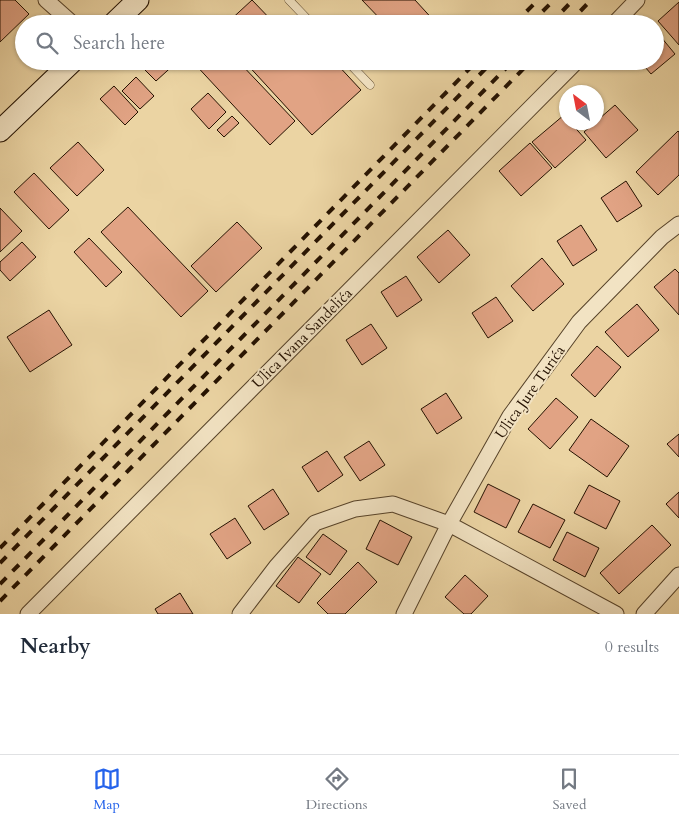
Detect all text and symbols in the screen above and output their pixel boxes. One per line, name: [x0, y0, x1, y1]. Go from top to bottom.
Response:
search box: [15, 15, 664, 70]
icon: search: [33, 29, 61, 57]
text: Search here: [73, 30, 165, 56]
north arrow: [559, 85, 604, 130]
street label: Ulica Ivana Sandelića: [247, 283, 357, 393]
street label: Ulica Jure Turića: [490, 341, 570, 443]
text: Nearby: [20, 632, 91, 661]
text: 0 results: [605, 636, 659, 658]
tab: Map: [93, 765, 121, 814]
tab: Directions: [306, 765, 367, 814]
tab: Saved: [552, 765, 586, 814]

